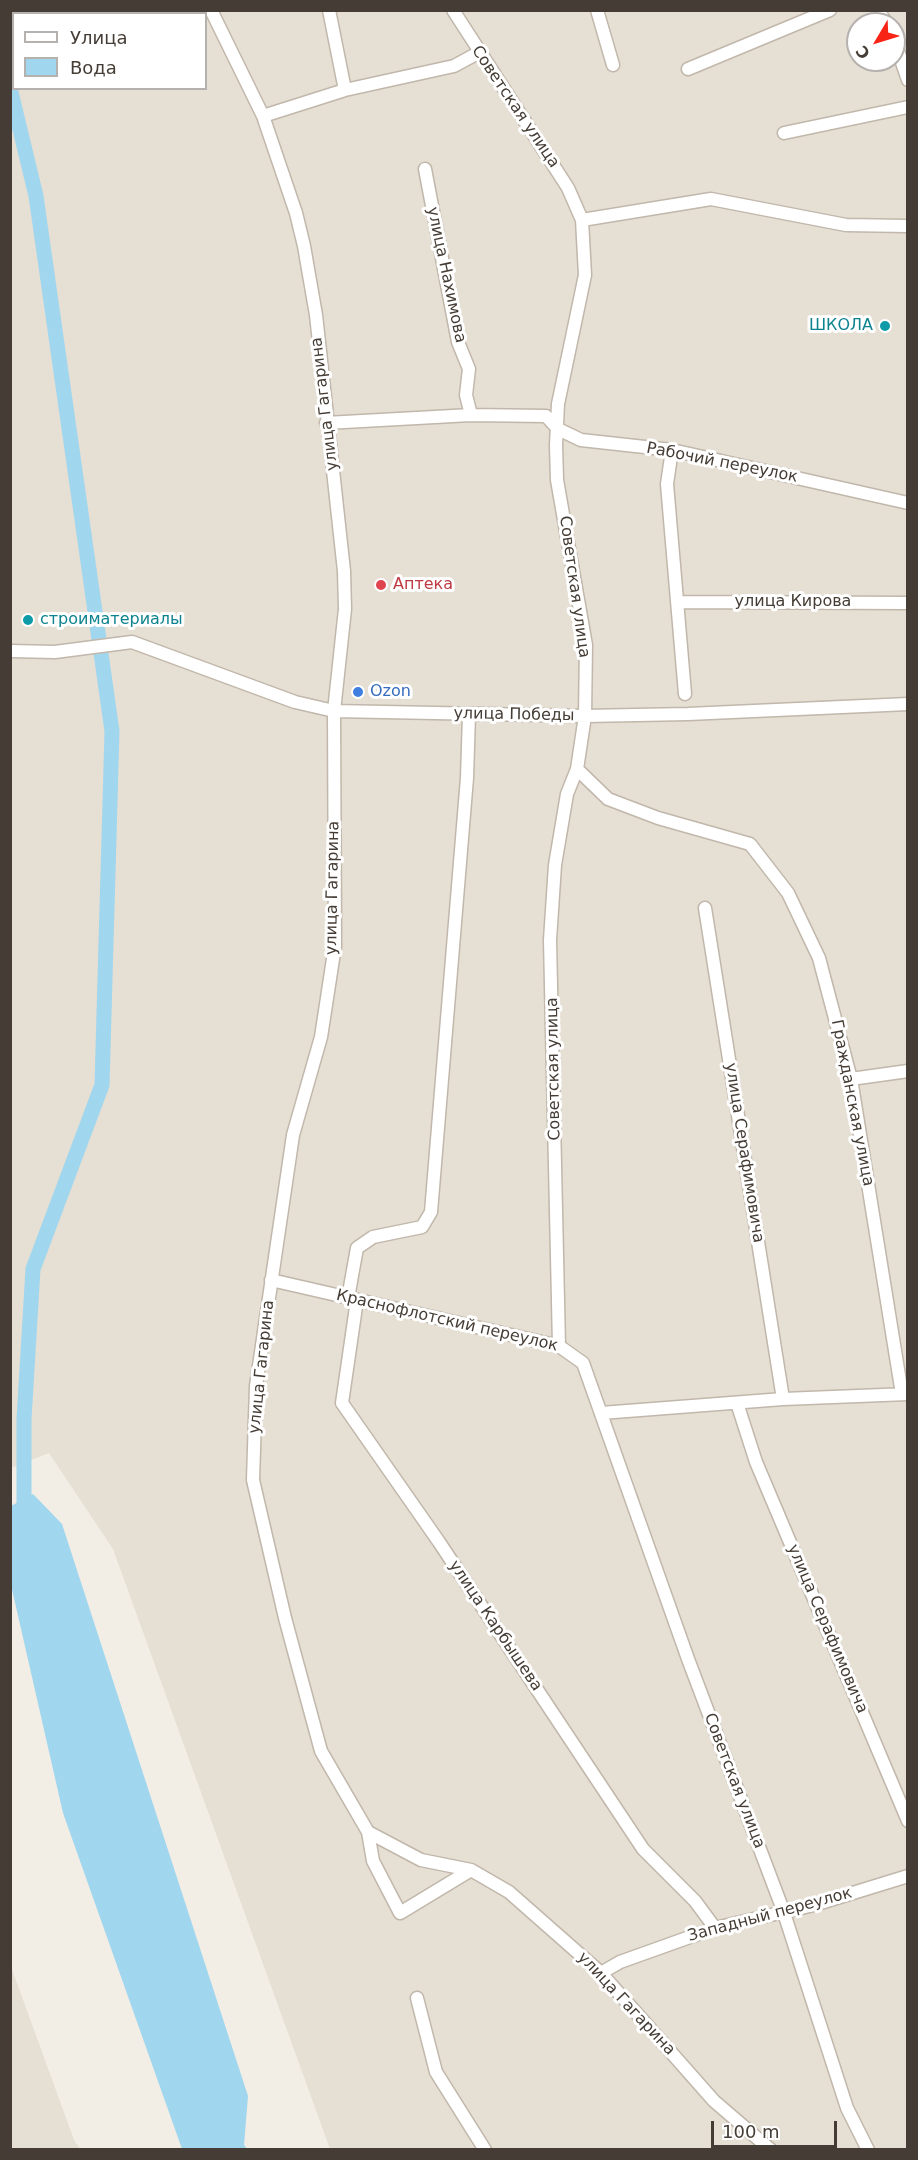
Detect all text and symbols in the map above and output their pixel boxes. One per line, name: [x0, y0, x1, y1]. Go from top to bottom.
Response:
legend: [12, 12, 207, 90]
north arrow: [846, 12, 906, 72]
text: Улица: [70, 27, 127, 48]
street label: Советская улица: [467, 42, 563, 172]
text: С: [852, 42, 874, 63]
text: Вода: [70, 57, 117, 78]
street label: улица Нахимова: [422, 205, 470, 345]
place label: ШКОЛА: [809, 316, 873, 336]
marker: ШКОЛА: [878, 319, 892, 333]
street label: улица Гагарина: [307, 336, 343, 472]
street label: Рабочий переулок: [645, 439, 799, 487]
street label: Советская улица: [555, 515, 593, 659]
place label: Аптека: [393, 575, 453, 595]
marker: Аптека: [374, 578, 388, 592]
street label: улица Кирова: [735, 592, 851, 612]
place label: строиматериалы: [40, 610, 183, 630]
marker: строиматериалы: [21, 613, 35, 627]
place label: Ozon: [370, 682, 411, 702]
marker: Ozon: [351, 685, 365, 699]
street label: улица Победы: [453, 704, 575, 726]
street label: улица Гагарина: [322, 821, 344, 955]
street label: Советская улица: [543, 997, 565, 1141]
street label: Гражданская улица: [826, 1018, 878, 1188]
street label: улица Серафимовича: [720, 1062, 768, 1244]
street label: Краснофлотский переулок: [334, 1286, 560, 1356]
street label: улица Гагарина: [245, 1299, 279, 1435]
street label: улица Серафимовича: [783, 1542, 871, 1716]
street label: улица Карбышева: [444, 1557, 546, 1695]
street label: Советская улица: [699, 1711, 769, 1851]
street label: Западный переулок: [686, 1884, 854, 1946]
street label: улица Гагарина: [573, 1948, 679, 2060]
scale bar: [714, 2109, 840, 2147]
text: 100 m: [722, 2121, 780, 2142]

